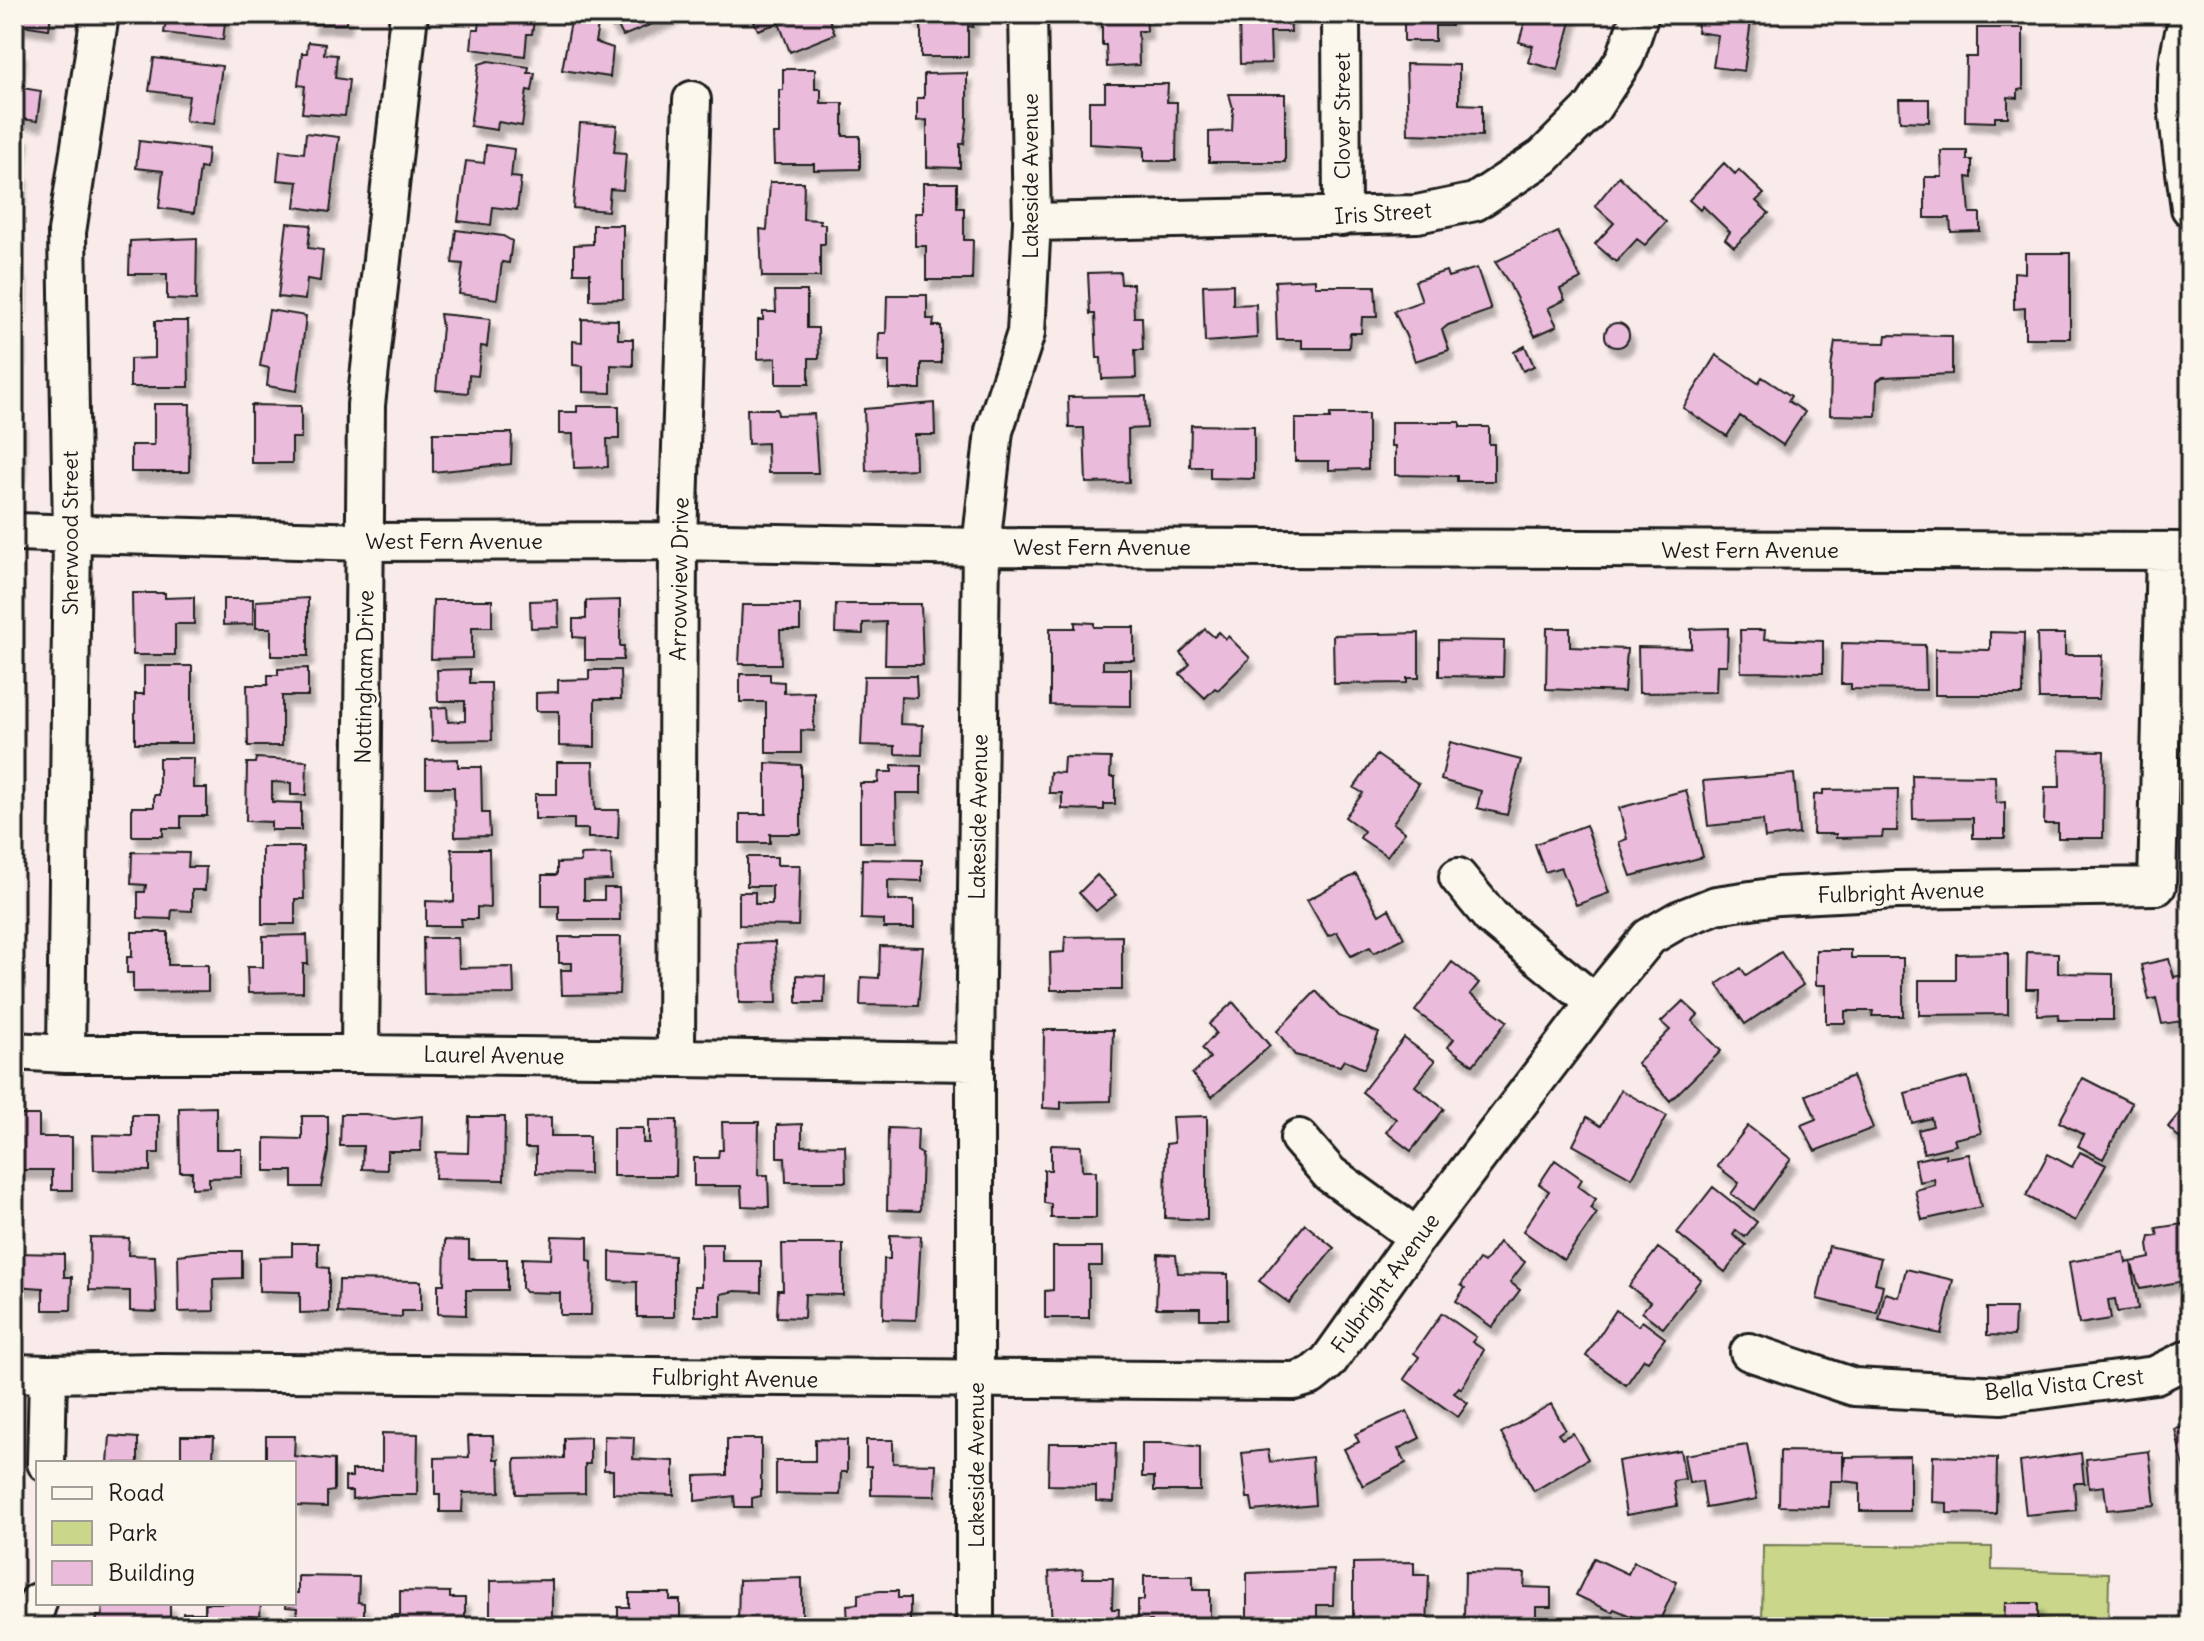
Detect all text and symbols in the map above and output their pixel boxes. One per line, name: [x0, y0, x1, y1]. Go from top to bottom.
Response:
street label: Clover Street: [1328, 52, 1356, 180]
street label: Lakeside Avenue: [1016, 93, 1044, 259]
street label: Iris Street: [1333, 196, 1433, 230]
street label: Sherwood Street: [56, 451, 84, 615]
street label: Arrowview Drive: [664, 497, 694, 661]
street label: West Fern Avenue: [365, 527, 543, 555]
street label: West Fern Avenue: [1013, 533, 1191, 561]
street label: West Fern Avenue: [1661, 536, 1839, 564]
street label: Nottingham Drive: [348, 590, 380, 764]
street label: Lakeside Avenue: [963, 734, 993, 900]
street label: Fulbright Avenue: [1817, 875, 1985, 909]
street label: Laurel Avenue: [423, 1040, 565, 1070]
street label: Fulbright Avenue: [1325, 1207, 1445, 1359]
street label: Bella Vista Crest: [1983, 1362, 2145, 1406]
street label: Fulbright Avenue: [651, 1363, 819, 1393]
street label: Lakeside Avenue: [962, 1382, 990, 1548]
legend: [36, 1461, 296, 1605]
text: Road: [108, 1477, 164, 1507]
text: Park: [108, 1517, 158, 1547]
text: Building: [108, 1557, 195, 1587]

